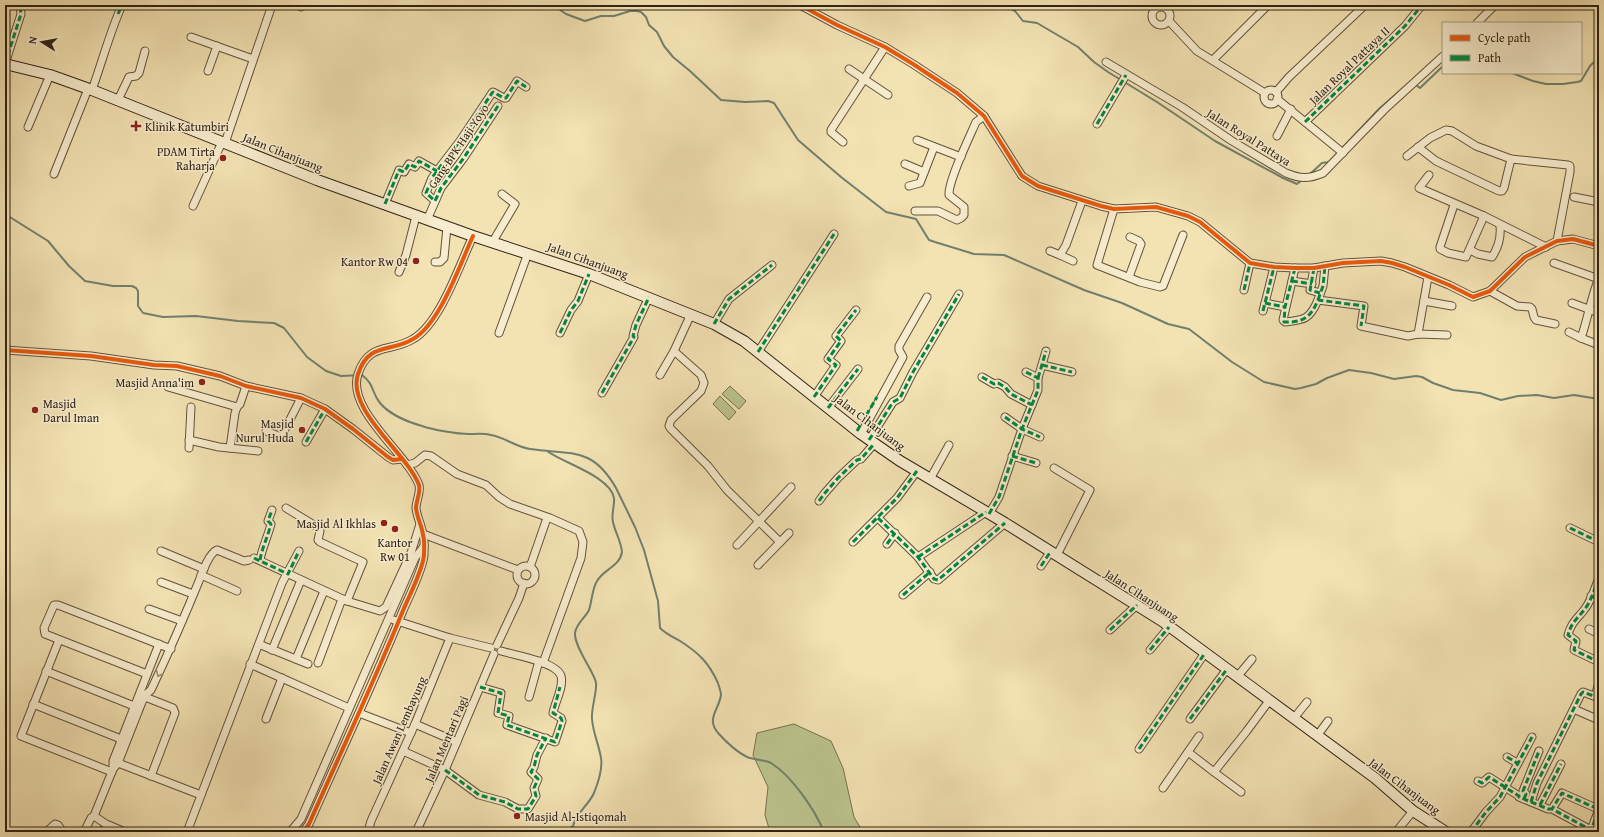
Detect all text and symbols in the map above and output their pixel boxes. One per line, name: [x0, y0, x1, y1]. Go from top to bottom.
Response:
north arrow: [22, 22, 62, 62]
street label: Jalan Royal Pattaya II: [1303, 22, 1393, 109]
legend: [1442, 22, 1582, 74]
text: Cycle path: [1478, 29, 1531, 46]
text: N: [24, 34, 41, 45]
text: Path: [1478, 49, 1501, 66]
street label: Gang BPK Haji Yoyo: [423, 100, 493, 192]
street label: Jalan Royal Pattaya: [1202, 103, 1295, 170]
place label: Klinik Katumbiri: [145, 118, 230, 135]
marker: Klinik Katumbiri: [130, 120, 142, 132]
street label: Jalan Cihanjuang: [239, 127, 326, 176]
place label: PDAM Tirta Raharja: [157, 143, 215, 174]
marker: PDAM Tirta Raharja: [218, 153, 228, 163]
street label: Jalan Cihanjuang: [543, 237, 631, 283]
place label: Kantor Rw 04: [341, 253, 408, 270]
marker: Kantor Rw 04: [411, 256, 421, 266]
place label: Masjid Anna'im: [115, 374, 194, 391]
marker: Masjid Anna'im: [197, 377, 207, 387]
street label: Jalan Cihanjuang: [829, 388, 909, 454]
place label: Masjid Darul Iman: [43, 395, 100, 426]
marker: Masjid Darul Iman: [30, 405, 40, 415]
place label: Masjid Nurul Huda: [236, 415, 295, 446]
marker: Masjid Nurul Huda: [297, 425, 307, 435]
place label: Masjid Al Ikhlas: [296, 515, 376, 532]
marker: Masjid Al Ikhlas: [379, 518, 389, 528]
marker: Kantor Rw 01: [390, 524, 400, 534]
place label: Kantor Rw 01: [378, 534, 412, 565]
street label: Jalan Cihanjuang: [1100, 564, 1182, 625]
one-way arrow: [156, 669, 164, 677]
street label: Jalan Awan Lembayung: [367, 673, 430, 788]
street label: Jalan Mentari Pagi: [419, 693, 472, 787]
street label: Jalan Cihanjuang: [1364, 752, 1444, 818]
place label: Masjid Al-Istiqomah: [525, 808, 627, 825]
marker: Masjid Al-Istiqomah: [512, 811, 522, 821]

